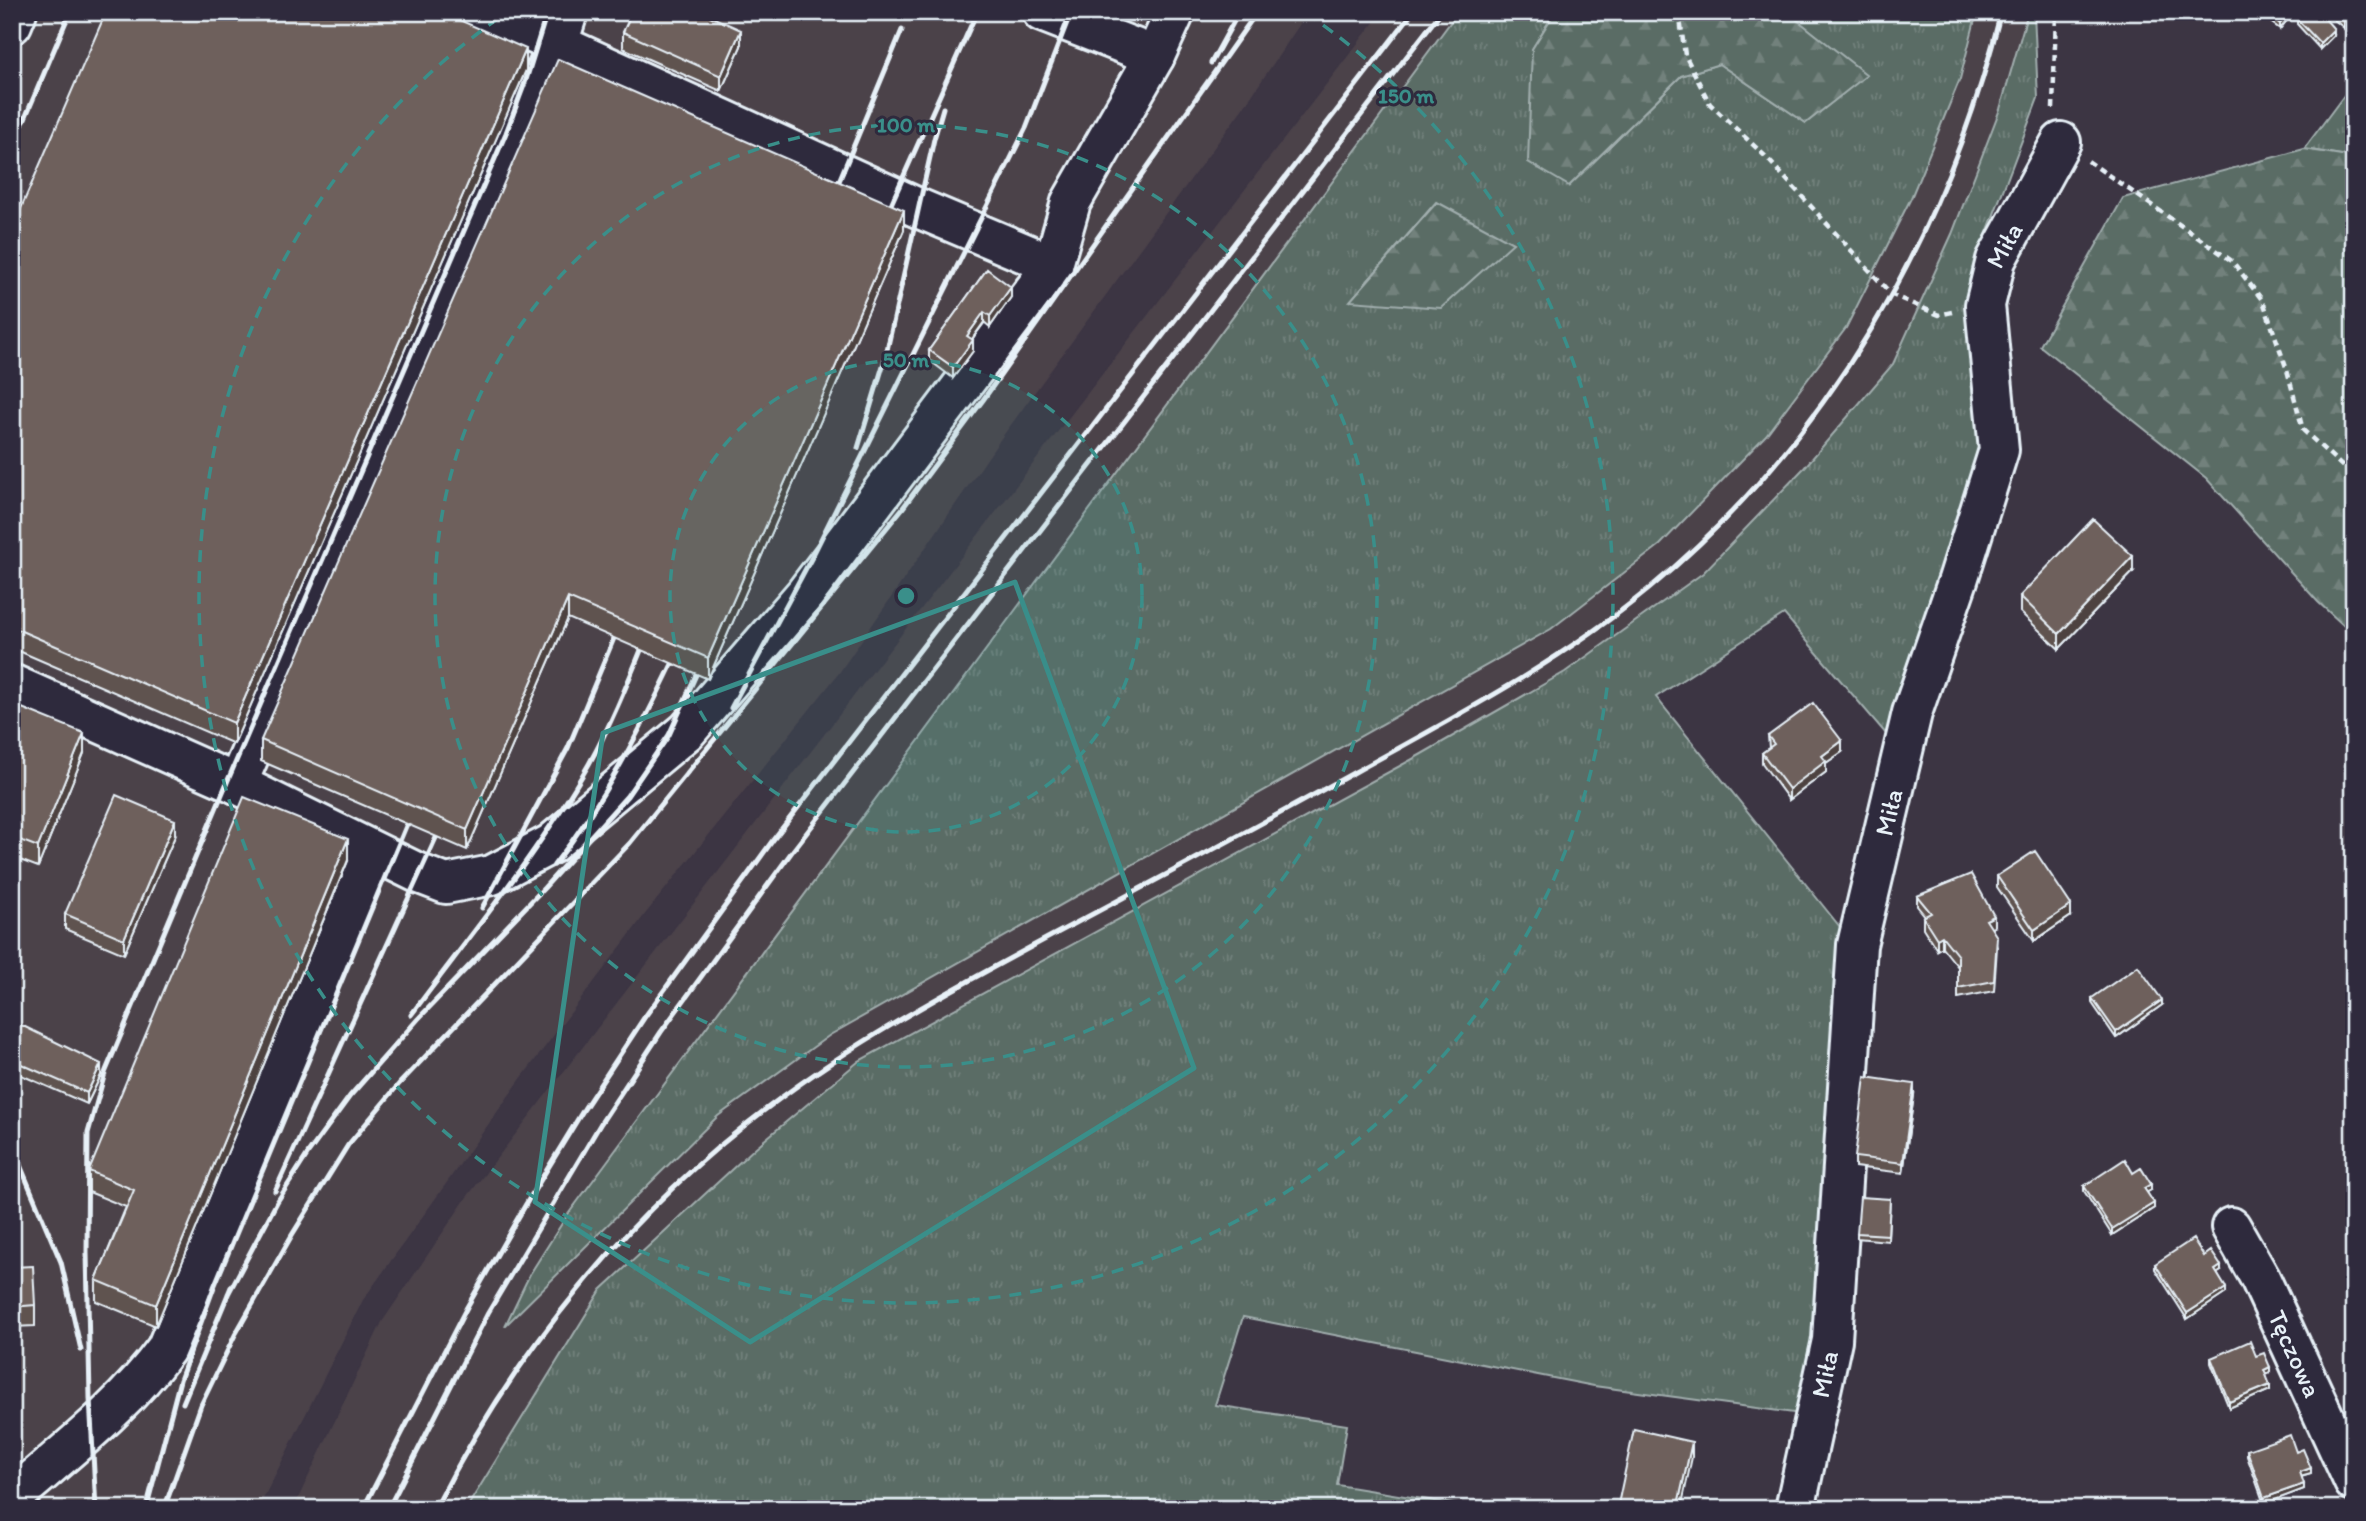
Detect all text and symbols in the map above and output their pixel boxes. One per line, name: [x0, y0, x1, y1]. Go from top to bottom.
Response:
text: 150 m: [1378, 83, 1434, 108]
text: 100 m: [877, 112, 935, 137]
street label: Miła: [1979, 217, 2030, 274]
text: 50 m: [883, 347, 930, 372]
centre of rings: [894, 584, 918, 608]
street label: Miła: [1867, 786, 1909, 839]
street label: Tęczowa: [2261, 1305, 2329, 1402]
street label: Miła: [1804, 1347, 1845, 1401]

